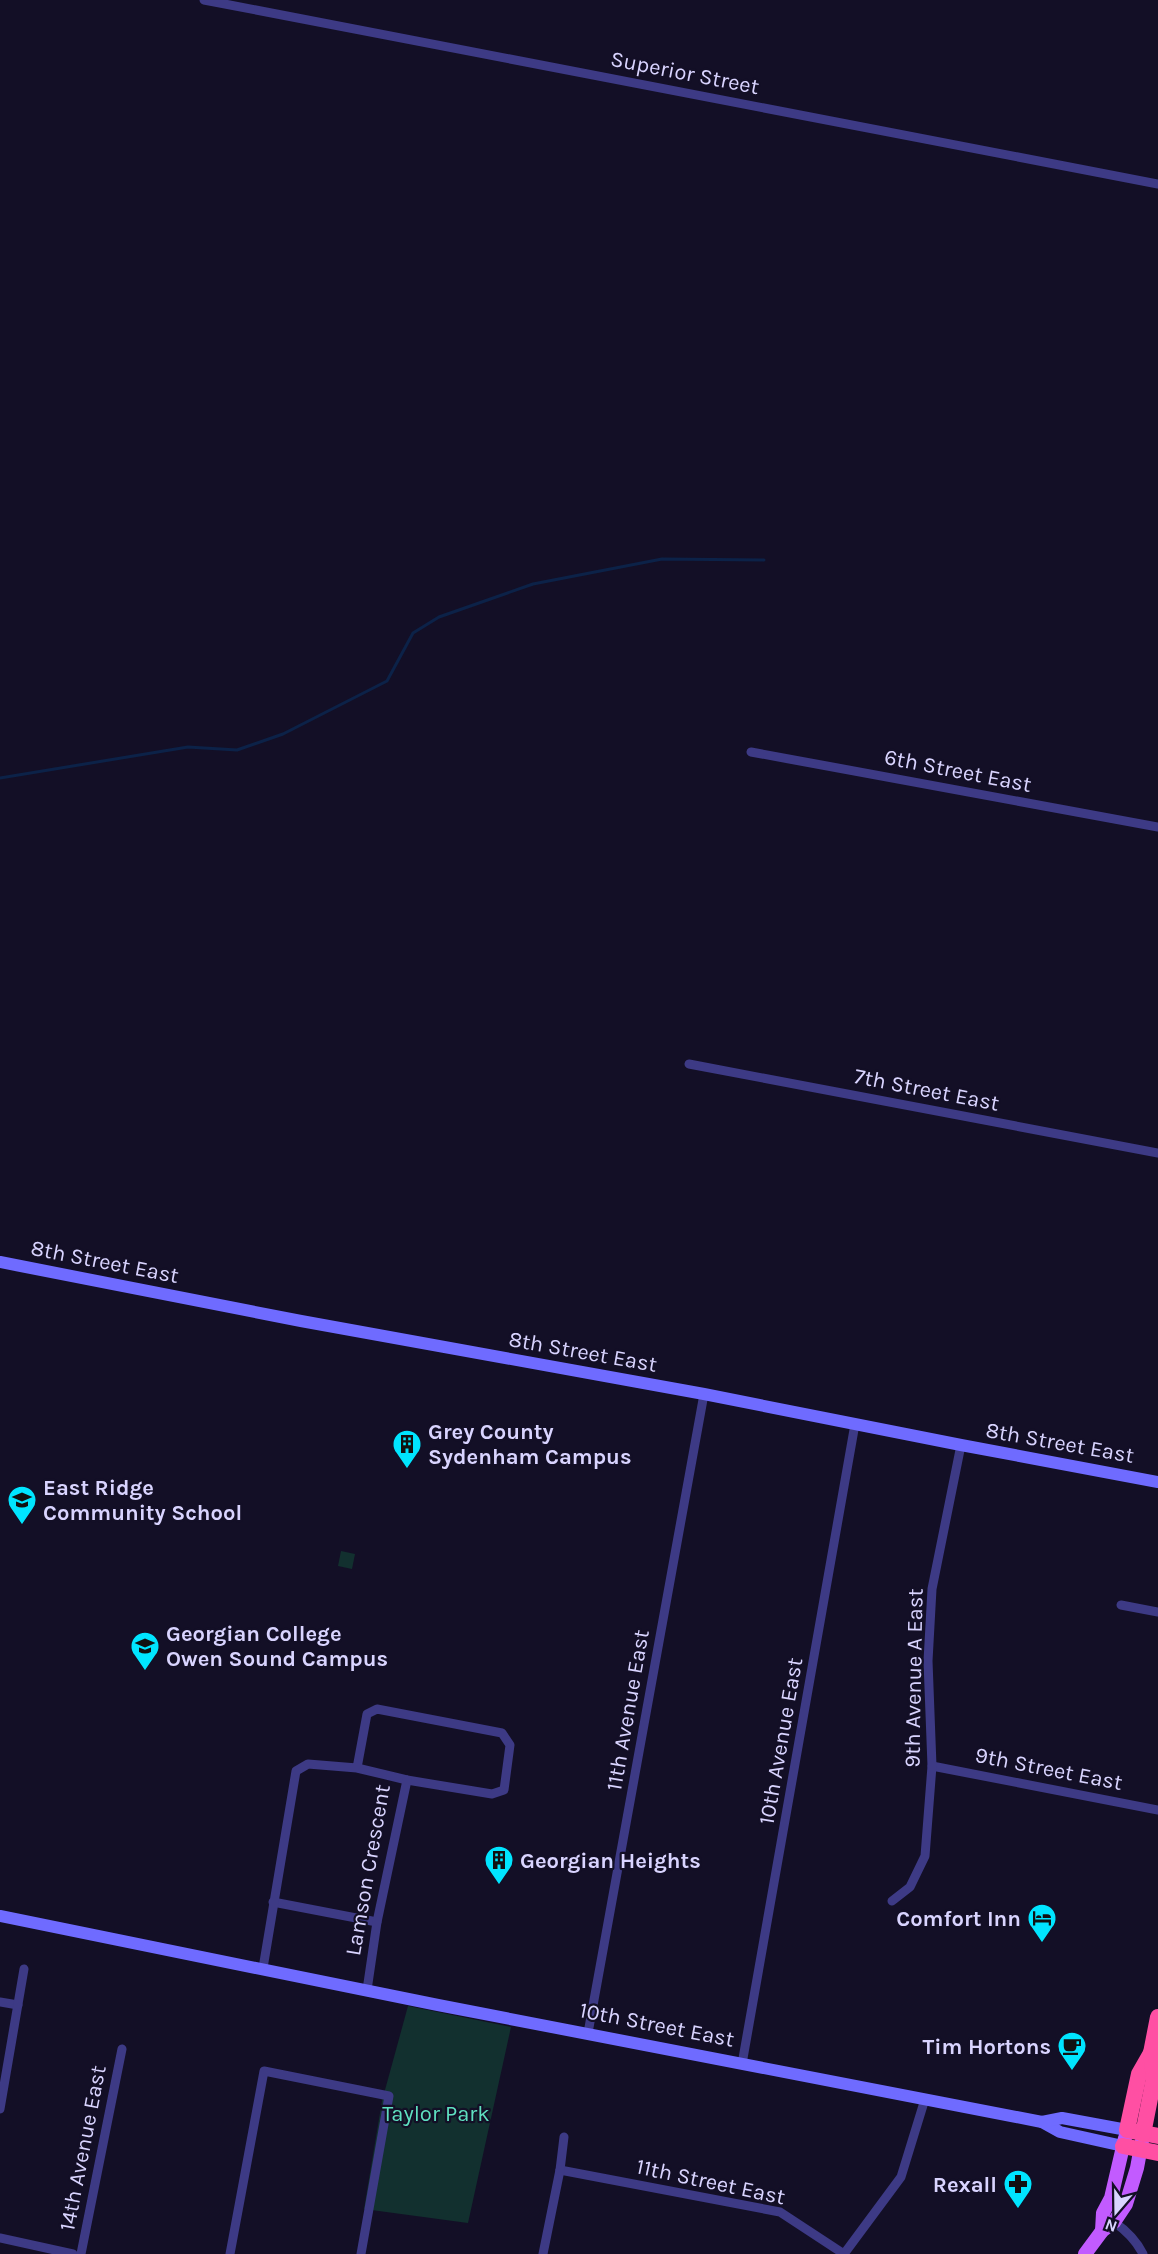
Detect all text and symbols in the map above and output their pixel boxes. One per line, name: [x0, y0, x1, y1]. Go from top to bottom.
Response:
street label: Superior Street: [608, 46, 761, 100]
street label: 6th Street East: [882, 744, 1034, 798]
street label: 7th Street East: [852, 1063, 1001, 1117]
street label: 8th Street East: [29, 1235, 181, 1289]
street label: 8th Street East: [507, 1326, 659, 1378]
street label: 8th Street East: [984, 1417, 1136, 1469]
place label: Grey County Sydenham Campus: [428, 1419, 632, 1470]
building icon: Grey County Sydenham Campus: [391, 1428, 423, 1470]
place label: East Ridge Community School: [43, 1475, 242, 1526]
school or university icon: East Ridge Community School: [6, 1484, 38, 1526]
street label: 9th Avenue A East: [899, 1588, 929, 1768]
place label: Georgian College Owen Sound Campus: [166, 1621, 388, 1672]
street label: 11th Avenue East: [601, 1628, 655, 1793]
school or university icon: Georgian College Owen Sound Campus: [129, 1630, 161, 1672]
street label: 10th Avenue East: [754, 1656, 808, 1827]
street label: 9th Street East: [973, 1742, 1125, 1796]
street label: Lamson Crescent: [340, 1782, 396, 1958]
building icon: Georgian Heights: [483, 1844, 515, 1886]
place label: Georgian Heights: [520, 1848, 701, 1874]
hotel icon: Comfort Inn: [1026, 1902, 1058, 1944]
place label: Comfort Inn: [896, 1906, 1021, 1932]
street label: 10th Street East: [577, 1997, 736, 2053]
cafe icon: Tim Hortons: [1056, 2030, 1088, 2072]
place label: Tim Hortons: [923, 2034, 1051, 2060]
street label: 14th Avenue East: [54, 2063, 112, 2233]
park label: Taylor Park: [382, 2101, 490, 2127]
street label: 11th Street East: [634, 2154, 787, 2210]
pharmacy icon: Rexall: [1002, 2168, 1034, 2210]
place label: Rexall: [933, 2172, 997, 2198]
north arrow: [1086, 2182, 1146, 2242]
text: N: [1102, 2215, 1120, 2237]

